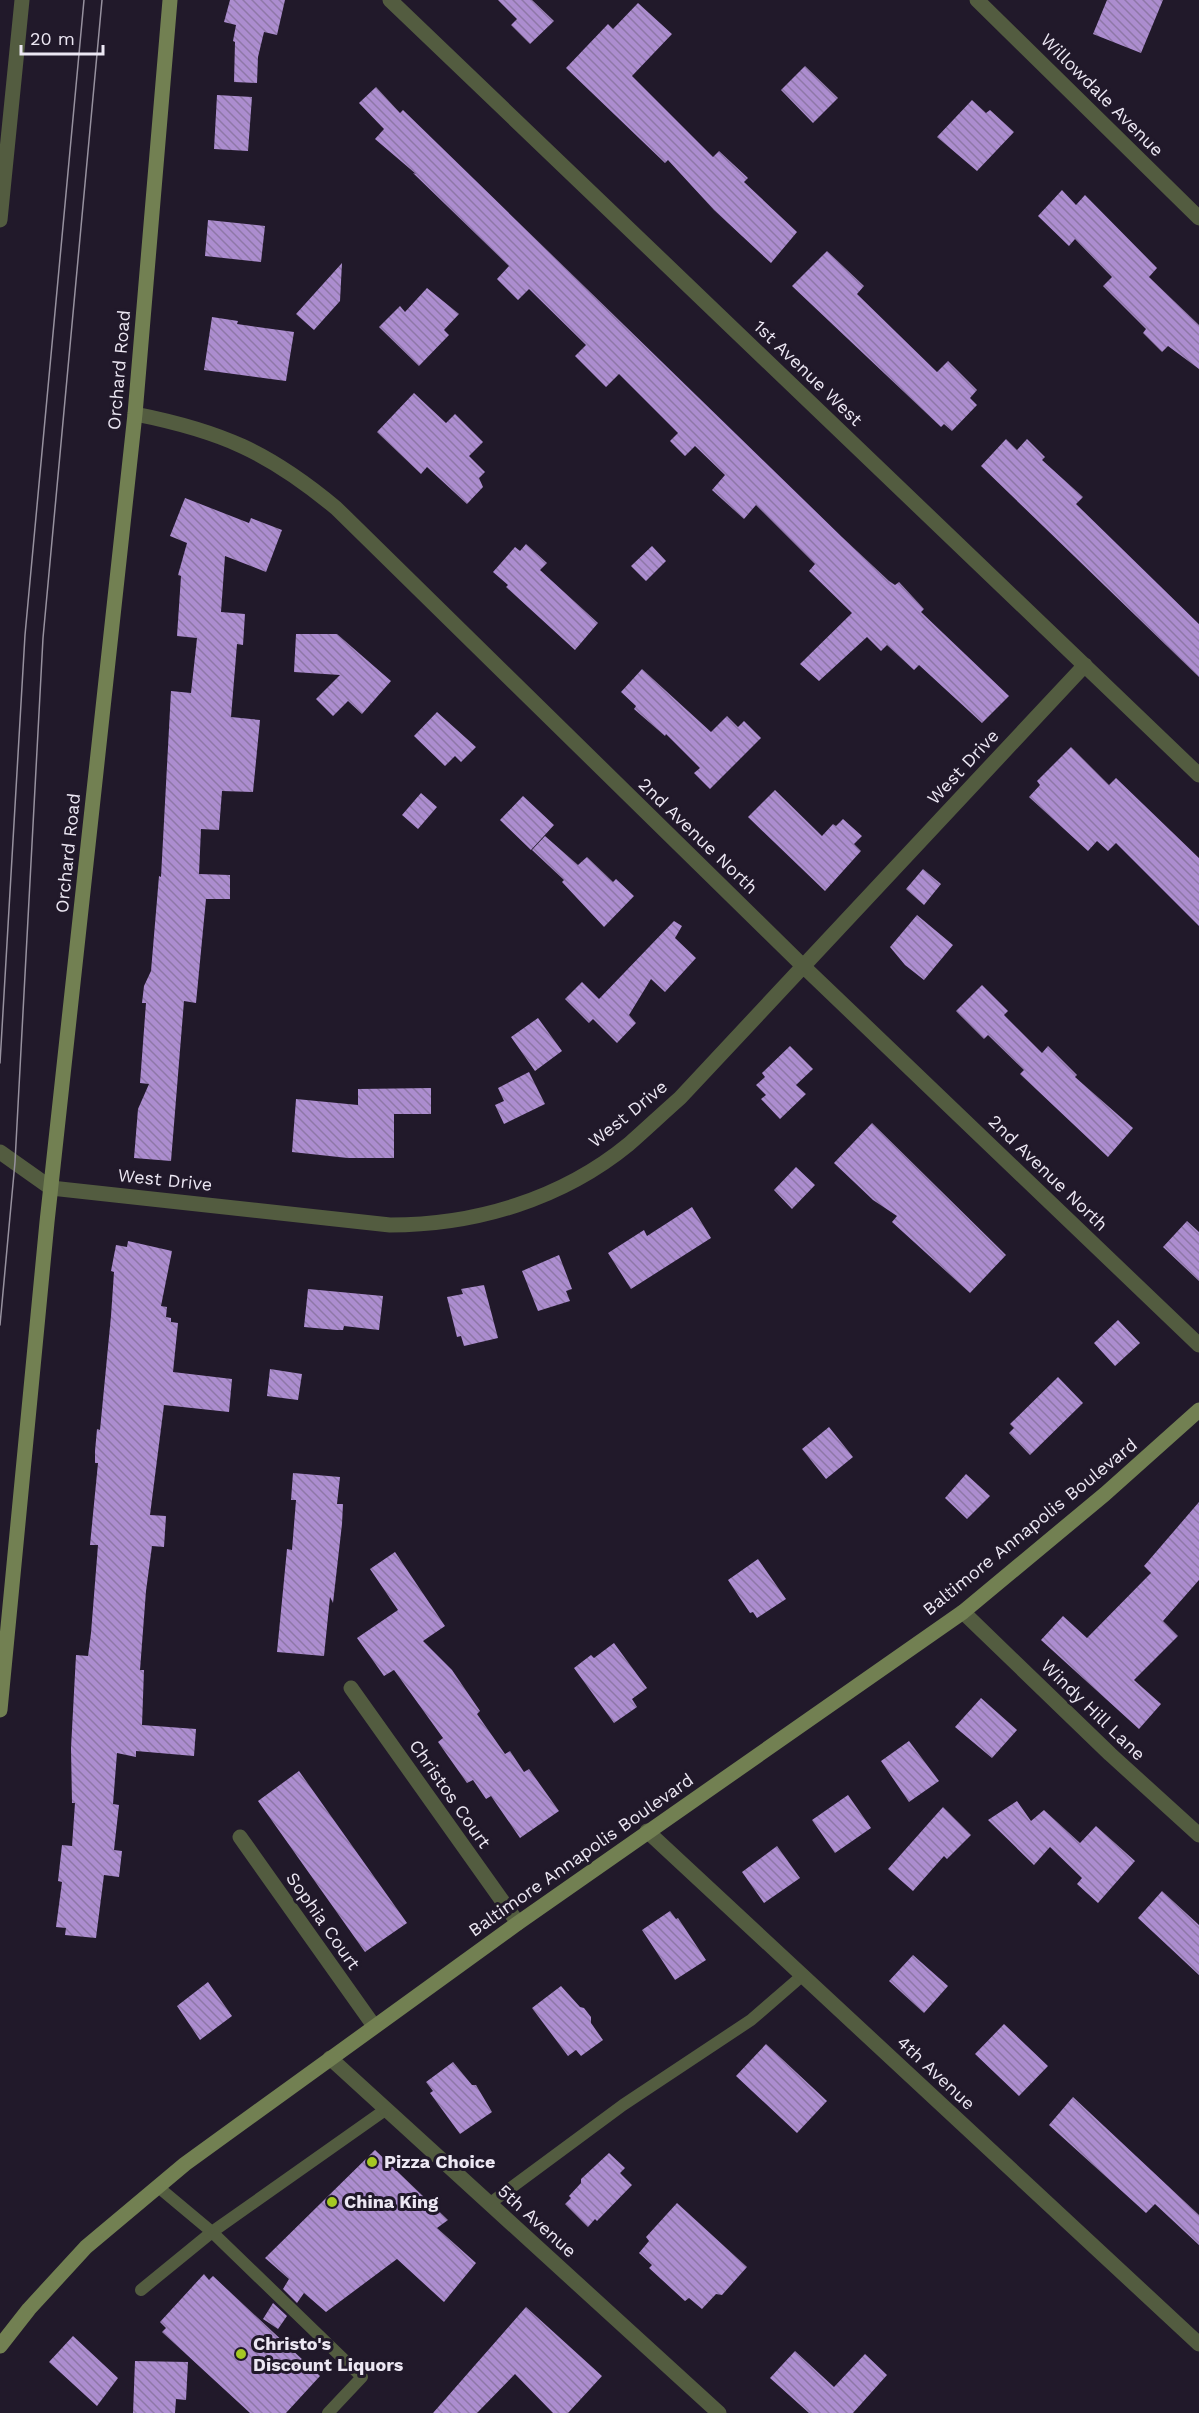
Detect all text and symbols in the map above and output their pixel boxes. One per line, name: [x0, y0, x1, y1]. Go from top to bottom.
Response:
scale bar: [21, 18, 104, 56]
text: 20 m: [30, 28, 75, 49]
street label: Willowdale Avenue: [1037, 29, 1168, 160]
street label: Orchard Road: [103, 309, 134, 431]
street label: 1st Avenue West: [750, 315, 867, 430]
street label: West Drive: [923, 725, 1003, 809]
street label: 2nd Avenue North: [634, 773, 762, 898]
street label: Orchard Road: [51, 792, 84, 914]
street label: West Drive: [584, 1076, 671, 1152]
street label: 2nd Avenue North: [984, 1110, 1112, 1235]
street label: West Drive: [117, 1164, 213, 1195]
street label: Baltimore Annapolis Boulevard: [918, 1434, 1141, 1620]
street label: Windy Hill Lane: [1037, 1655, 1150, 1765]
street label: Christos Court: [405, 1735, 496, 1852]
street label: Baltimore Annapolis Boulevard: [464, 1769, 697, 1940]
street label: Sophia Court: [282, 1868, 365, 1974]
street label: 4th Avenue: [893, 2031, 980, 2114]
place label: Pizza Choice: [384, 2151, 495, 2172]
marker: Pizza Choice: [365, 2155, 379, 2169]
street label: 5th Avenue: [494, 2180, 581, 2261]
place label: China King: [344, 2191, 439, 2212]
marker: China King: [325, 2195, 339, 2209]
place label: Christo's Discount Liquors: [253, 2333, 404, 2375]
marker: Christo's Discount Liquors: [234, 2347, 248, 2361]

